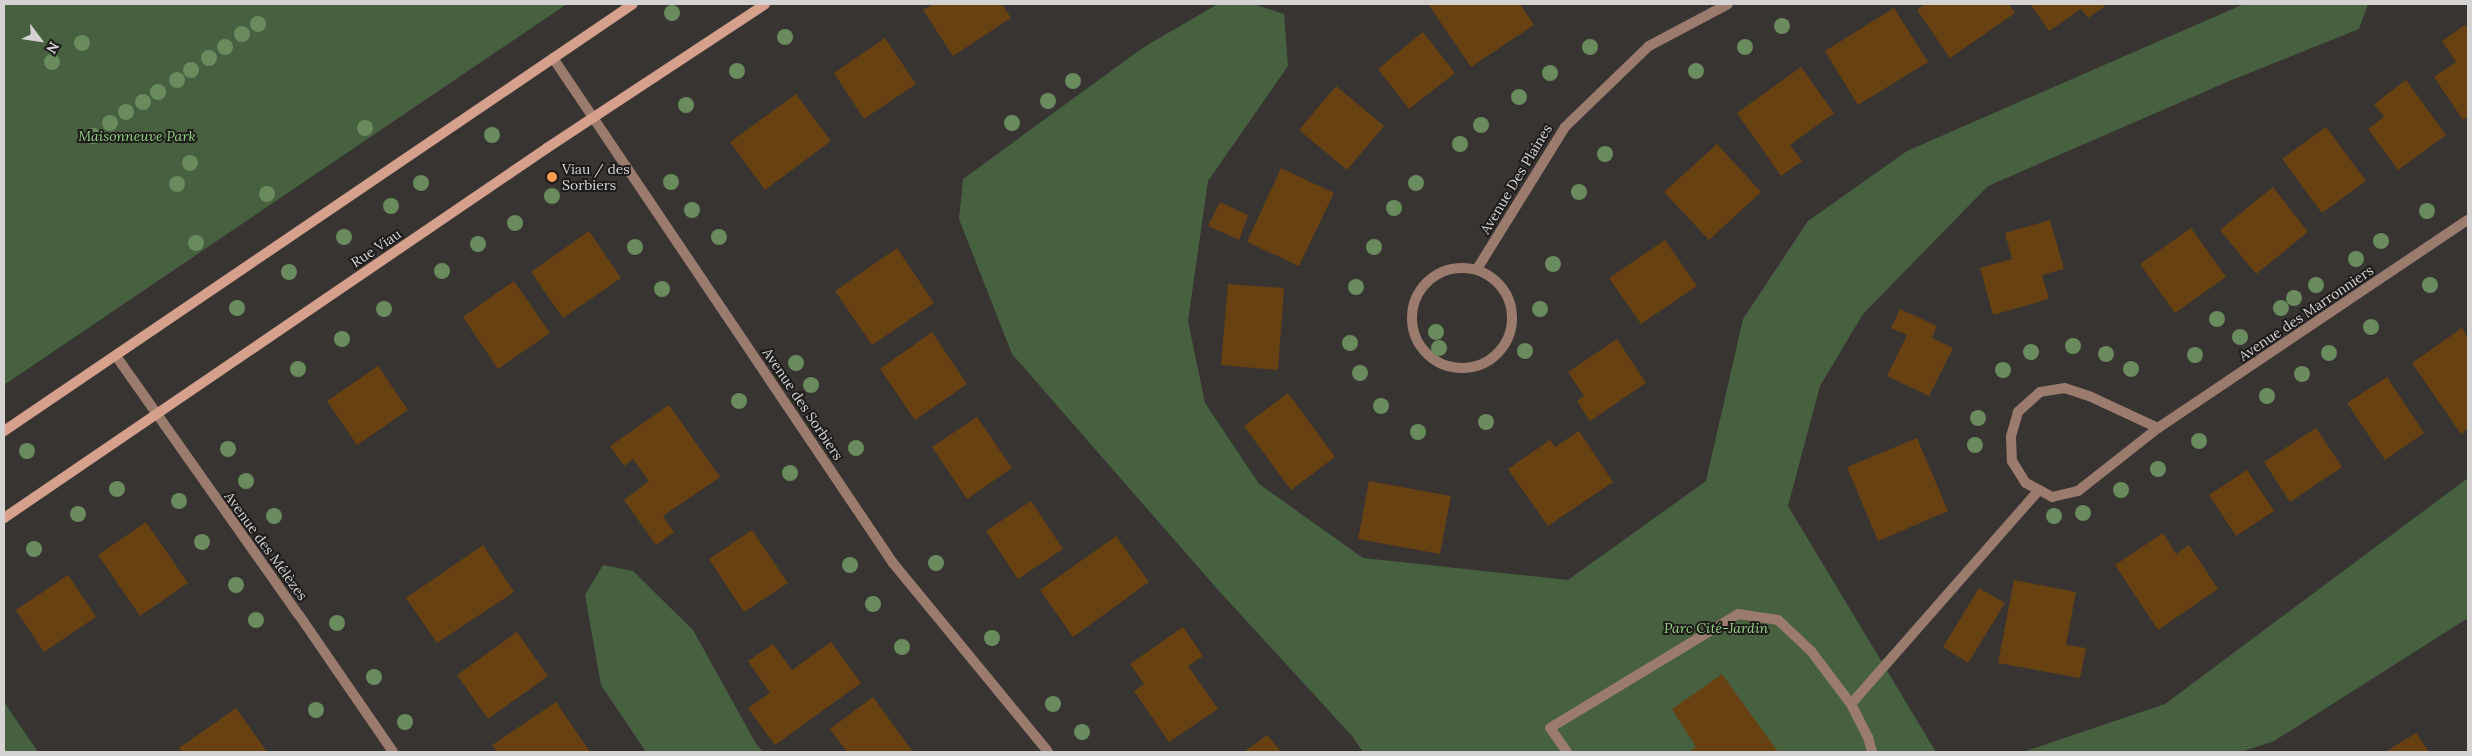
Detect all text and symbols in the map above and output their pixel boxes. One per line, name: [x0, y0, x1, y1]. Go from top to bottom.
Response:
north arrow: [15, 15, 65, 65]
text: N: [42, 38, 63, 57]
street label: Avenue Des Plaines: [1477, 121, 1555, 237]
park label: Maisonneuve Park: [78, 128, 196, 144]
place label: Viau / des Sorbiers: [562, 161, 630, 193]
marker: Viau / des Sorbiers: [546, 171, 558, 183]
street label: Rue Viau: [348, 225, 404, 271]
street label: Avenue des Marronniers: [2236, 262, 2376, 364]
street label: Avenue des Sorbiers: [759, 345, 847, 463]
street label: Avenue des Mélèzes: [221, 488, 311, 604]
park label: Parc Cité-Jardin: [1664, 620, 1768, 636]

